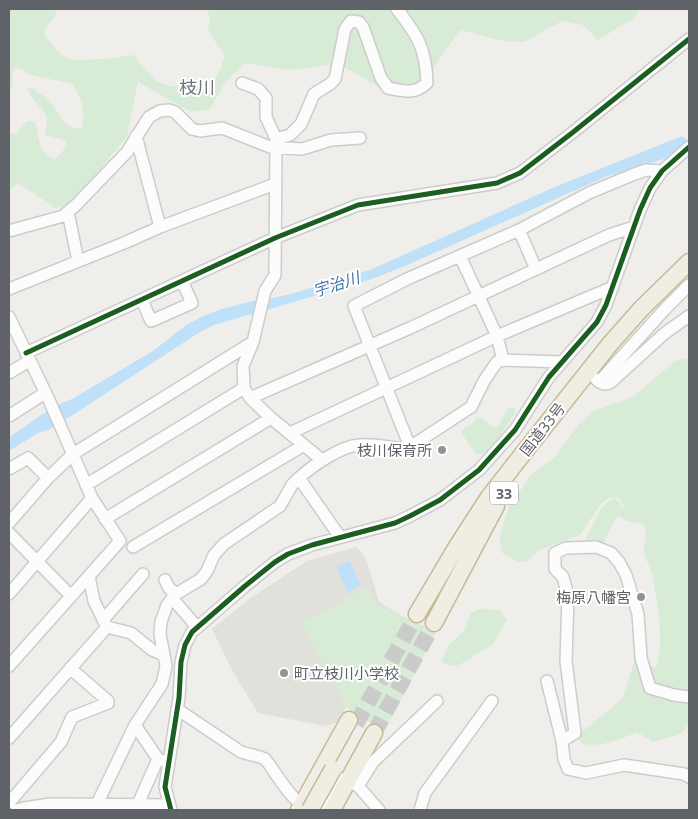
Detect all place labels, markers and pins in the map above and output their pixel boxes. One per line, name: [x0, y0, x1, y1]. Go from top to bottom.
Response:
place label: 枝川保育所: [357, 440, 432, 460]
marker: 枝川保育所: [436, 444, 448, 456]
place label: 梅原八幡宮: [556, 587, 631, 607]
marker: 梅原八幡宮: [635, 591, 647, 603]
place label: 町立枝川小学校: [294, 663, 399, 683]
marker: 町立枝川小学校: [278, 667, 290, 679]

